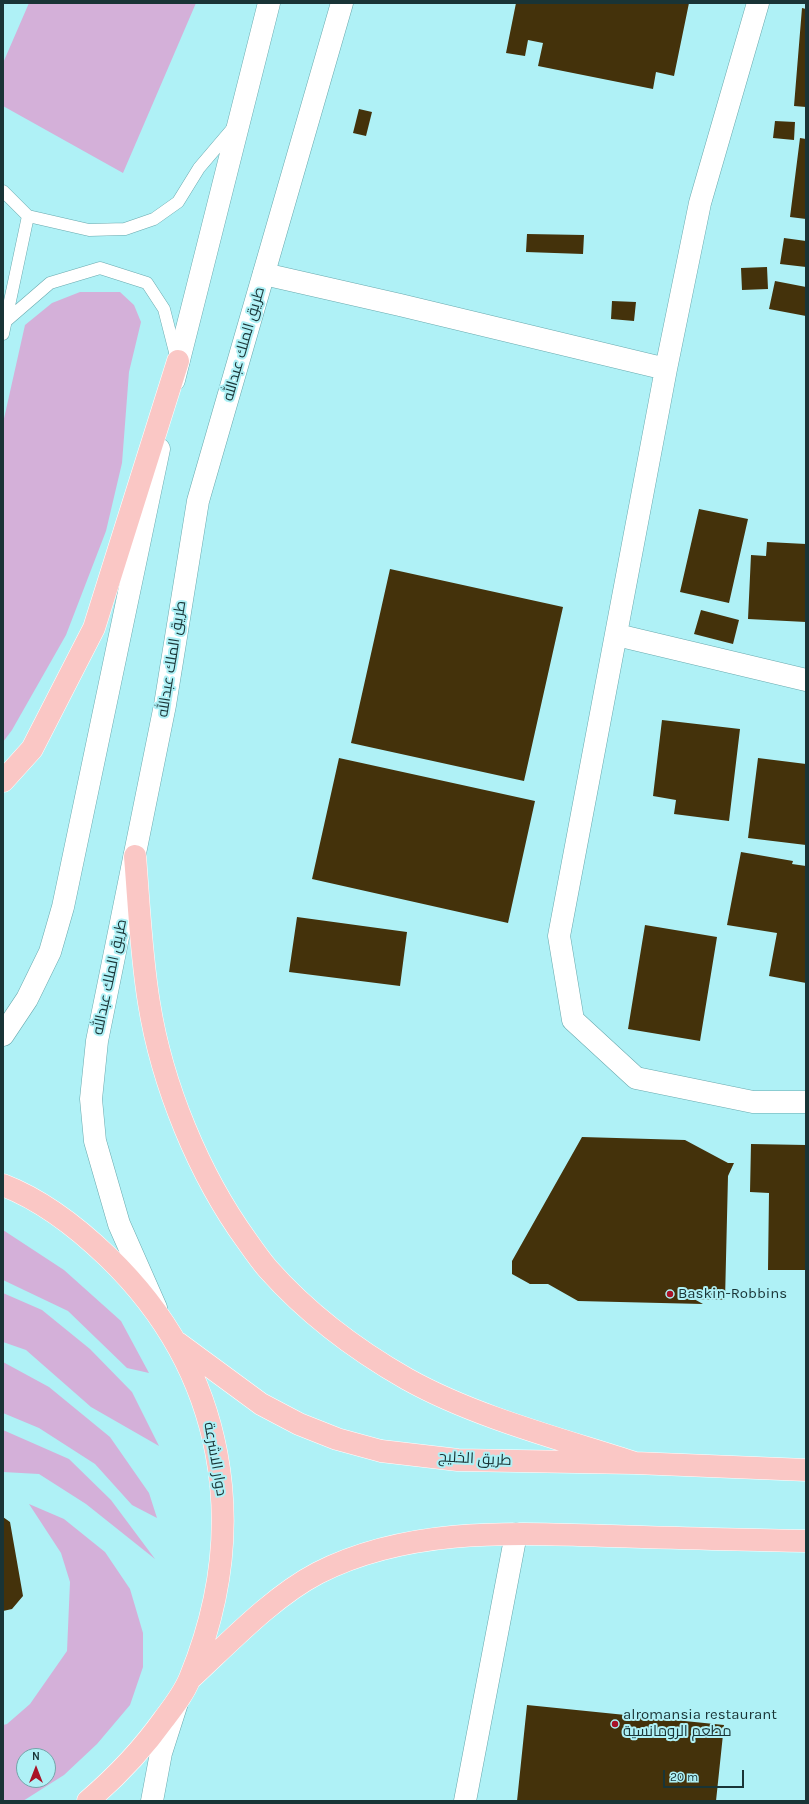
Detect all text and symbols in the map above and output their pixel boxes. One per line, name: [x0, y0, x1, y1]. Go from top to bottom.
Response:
street label: طريق الملك عبدالله: [219, 285, 269, 403]
street label: طريق الملك عبدالله: [154, 599, 190, 719]
street label: طريق الملك عبدالله: [89, 918, 131, 1036]
place label: Baskin-Robbins: [678, 1285, 787, 1303]
marker: Baskin-Robbins: [665, 1289, 675, 1299]
street label: دوار الاشرعة: [200, 1421, 230, 1497]
street label: طريق الخليج: [438, 1448, 512, 1470]
place label: alromansia restaurant مطعم الرومانسية: [623, 1706, 777, 1741]
marker: alromansia restaurant مطعم الرومانسية: [610, 1719, 620, 1729]
north arrow: [16, 1748, 56, 1788]
text: N: [32, 1750, 40, 1763]
scale bar: [665, 1762, 746, 1788]
text: 20 m: [670, 1770, 698, 1784]

